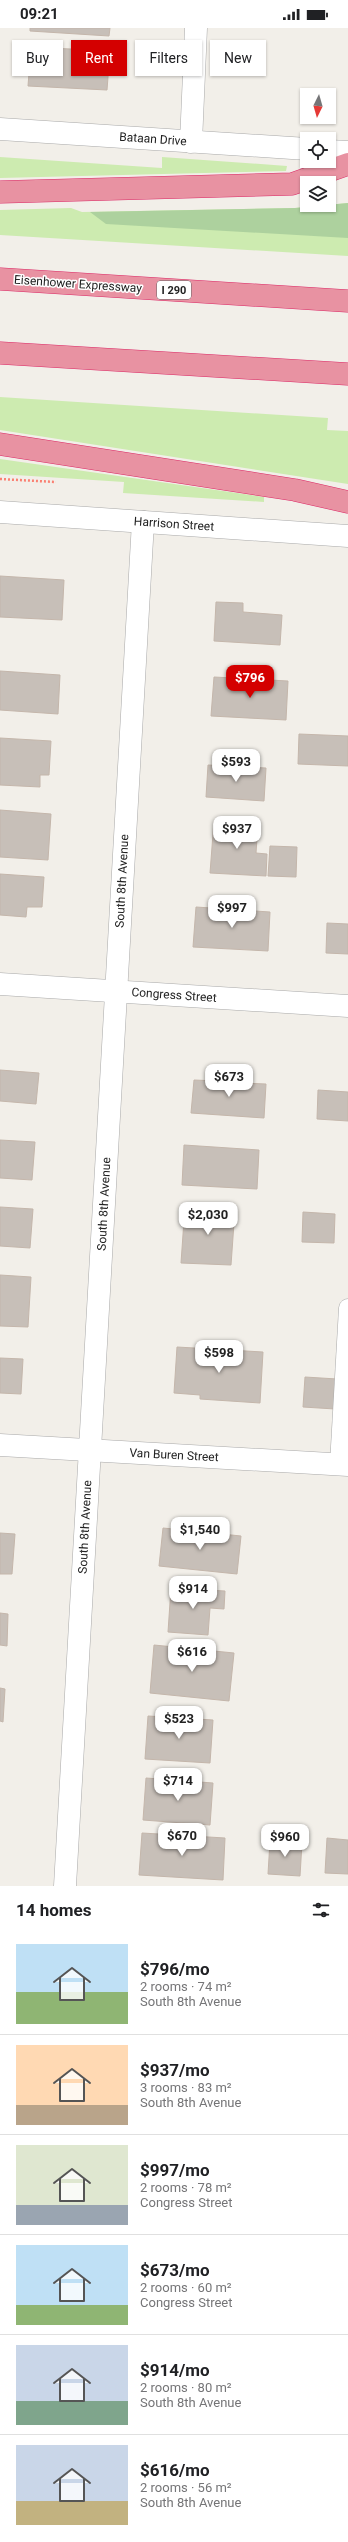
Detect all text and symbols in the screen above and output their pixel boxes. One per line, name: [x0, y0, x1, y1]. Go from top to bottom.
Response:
text: 09:21: [20, 5, 59, 23]
chip: Buy: [12, 40, 63, 76]
chip: Rent: [71, 40, 127, 76]
chip: Filters: [135, 40, 202, 76]
chip: New: [210, 40, 266, 76]
north arrow: [300, 88, 336, 124]
map controls: [300, 88, 336, 212]
street label: Bataan Drive: [119, 130, 187, 148]
button: locate: [300, 132, 336, 168]
button: layers: [300, 176, 336, 212]
street label: Eisenhower Expressway: [14, 273, 143, 295]
road number: I 290: [157, 281, 191, 299]
street label: Harrison Street: [133, 514, 215, 534]
pin: $796: [226, 665, 274, 699]
text: $796: [235, 670, 265, 685]
pin: $593: [212, 749, 260, 783]
text: $593: [221, 754, 251, 769]
pin: $937: [213, 816, 261, 850]
text: $937: [222, 821, 252, 836]
street label: South 8th Avenue: [113, 834, 131, 928]
pin: $997: [208, 895, 256, 929]
text: $997: [217, 900, 247, 915]
street label: Congress Street: [131, 985, 217, 1005]
pin: $673: [205, 1064, 253, 1098]
text: $673: [214, 1069, 244, 1084]
street label: South 8th Avenue: [95, 1157, 113, 1251]
pin: $2,030: [175, 1202, 241, 1236]
text: $2,030: [188, 1207, 228, 1222]
pin: $598: [195, 1340, 243, 1374]
text: $598: [204, 1345, 234, 1360]
street label: Van Buren Street: [129, 1446, 219, 1464]
street label: South 8th Avenue: [76, 1480, 94, 1574]
pin: $1,540: [167, 1517, 233, 1551]
text: $1,540: [180, 1522, 220, 1537]
pin: $914: [169, 1576, 217, 1610]
text: $914: [178, 1581, 208, 1596]
pin: $616: [168, 1639, 216, 1673]
text: $616: [177, 1644, 207, 1659]
pin: $523: [155, 1706, 203, 1740]
text: $523: [164, 1711, 194, 1726]
pin: $714: [154, 1768, 202, 1802]
text: $714: [163, 1773, 193, 1788]
pin: $670: [158, 1823, 206, 1857]
pin: $960: [261, 1824, 309, 1858]
text: $670: [167, 1828, 197, 1843]
text: $960: [270, 1829, 300, 1844]
icon: filters: [310, 1899, 332, 1921]
text: 14 homes: [16, 1900, 92, 1920]
text: $796/mo: [140, 1959, 210, 1979]
icon: home: [48, 1960, 96, 2008]
text: 2 rooms · 74 m²: [140, 1979, 232, 1994]
text: South 8th Avenue: [140, 1994, 241, 2009]
text: $937/mo: [140, 2060, 210, 2080]
icon: home: [48, 2061, 96, 2109]
text: 3 rooms · 83 m²: [140, 2080, 232, 2095]
text: South 8th Avenue: [140, 2095, 241, 2110]
text: $997/mo: [140, 2160, 210, 2180]
icon: home: [48, 2161, 96, 2209]
text: 2 rooms · 78 m²: [140, 2180, 232, 2195]
text: Congress Street: [140, 2195, 232, 2210]
text: $673/mo: [140, 2260, 210, 2280]
icon: home: [48, 2261, 96, 2309]
text: 2 rooms · 60 m²: [140, 2280, 232, 2295]
text: Congress Street: [140, 2295, 232, 2310]
text: $914/mo: [140, 2360, 210, 2380]
icon: home: [48, 2361, 96, 2409]
text: 2 rooms · 80 m²: [140, 2380, 232, 2395]
text: South 8th Avenue: [140, 2395, 241, 2410]
text: $616/mo: [140, 2460, 210, 2480]
icon: home: [48, 2461, 96, 2509]
text: 2 rooms · 56 m²: [140, 2480, 232, 2495]
text: South 8th Avenue: [140, 2495, 241, 2510]

